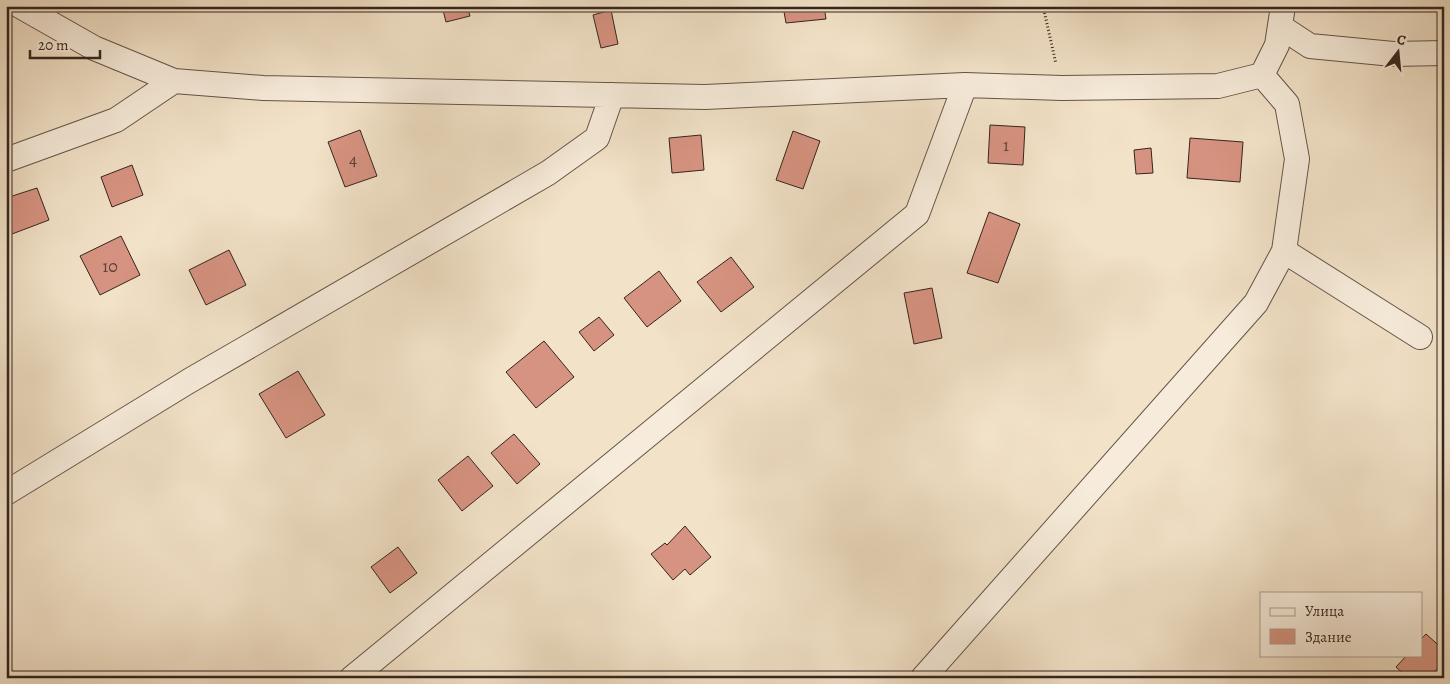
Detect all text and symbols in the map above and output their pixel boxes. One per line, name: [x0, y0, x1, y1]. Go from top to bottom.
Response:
scale bar: [30, 28, 100, 60]
north arrow: [1372, 28, 1422, 78]
text: С: [1395, 30, 1409, 50]
text: 20 m: [38, 35, 69, 55]
house number: 1: [1003, 133, 1009, 157]
house number: 4: [349, 147, 357, 171]
house number: 10: [102, 254, 118, 278]
legend: [1260, 592, 1422, 656]
text: Улица: [1305, 601, 1344, 621]
text: Здание: [1305, 627, 1352, 647]

